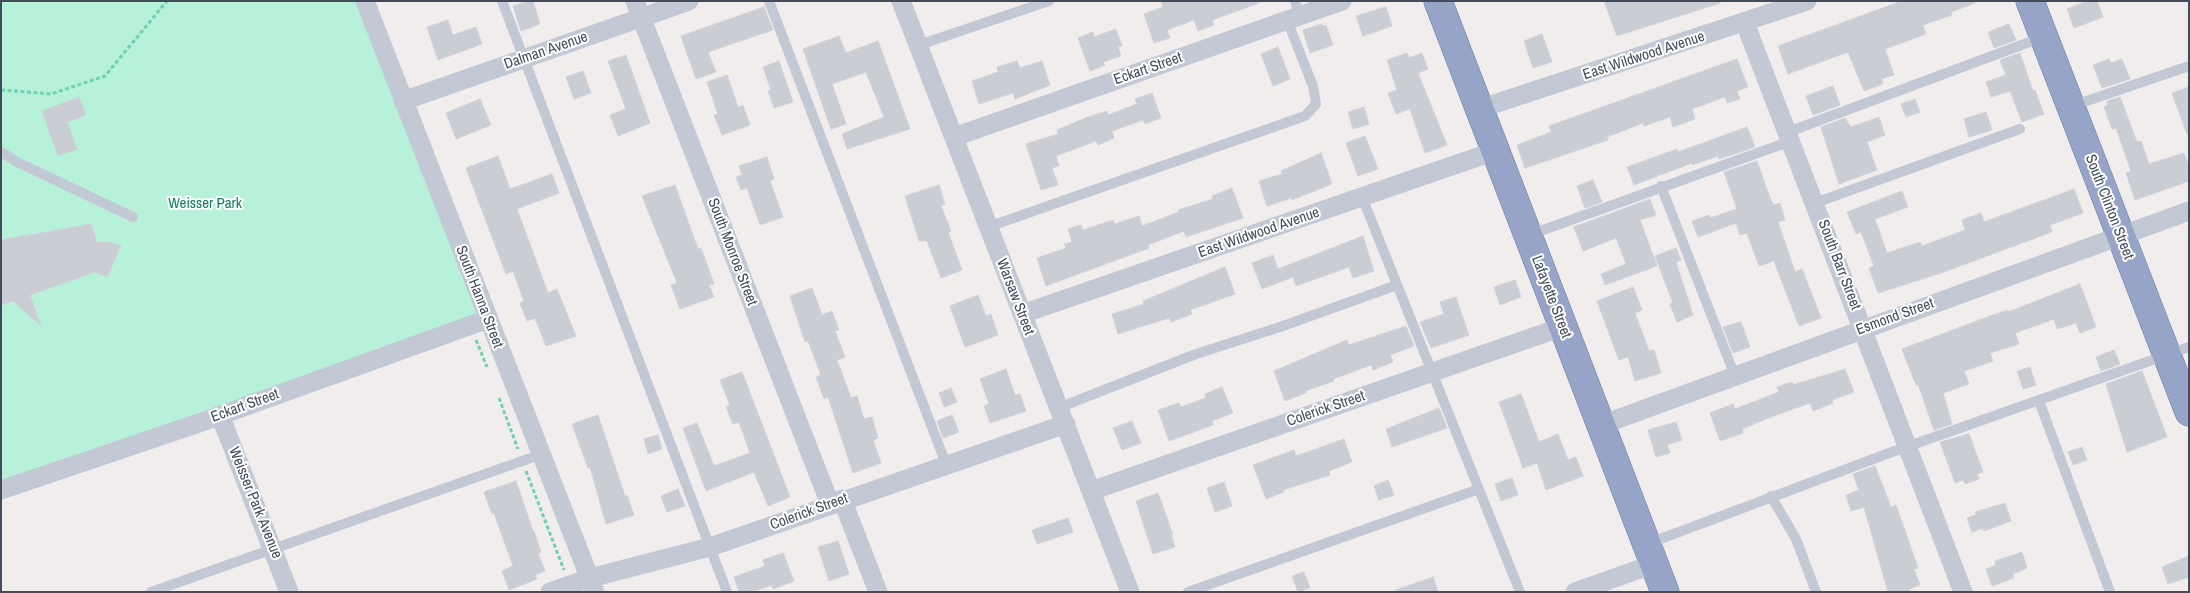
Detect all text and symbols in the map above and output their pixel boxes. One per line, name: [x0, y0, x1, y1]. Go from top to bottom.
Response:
street label: Dalman Avenue: [502, 28, 590, 74]
street label: East Wildwood Avenue: [1581, 28, 1707, 84]
street label: Eckart Street: [1111, 49, 1185, 89]
street label: South Clinton Street: [2081, 152, 2137, 262]
park label: Weisser Park: [168, 195, 242, 213]
street label: South Monroe Street: [703, 196, 761, 308]
street label: East Wildwood Avenue: [1196, 204, 1322, 262]
street label: South Barr Street: [1814, 217, 1864, 313]
street label: South Hanna Street: [451, 243, 507, 351]
street label: Lafayette Street: [1527, 253, 1575, 341]
street label: Warsaw Street: [992, 256, 1038, 338]
street label: Esmond Street: [1854, 295, 1936, 339]
street label: Eckart Street: [209, 385, 281, 427]
street label: Colerick Street: [1285, 387, 1367, 431]
street label: Weisser Park Avenue: [224, 445, 286, 561]
street label: Colerick Street: [768, 490, 850, 534]

